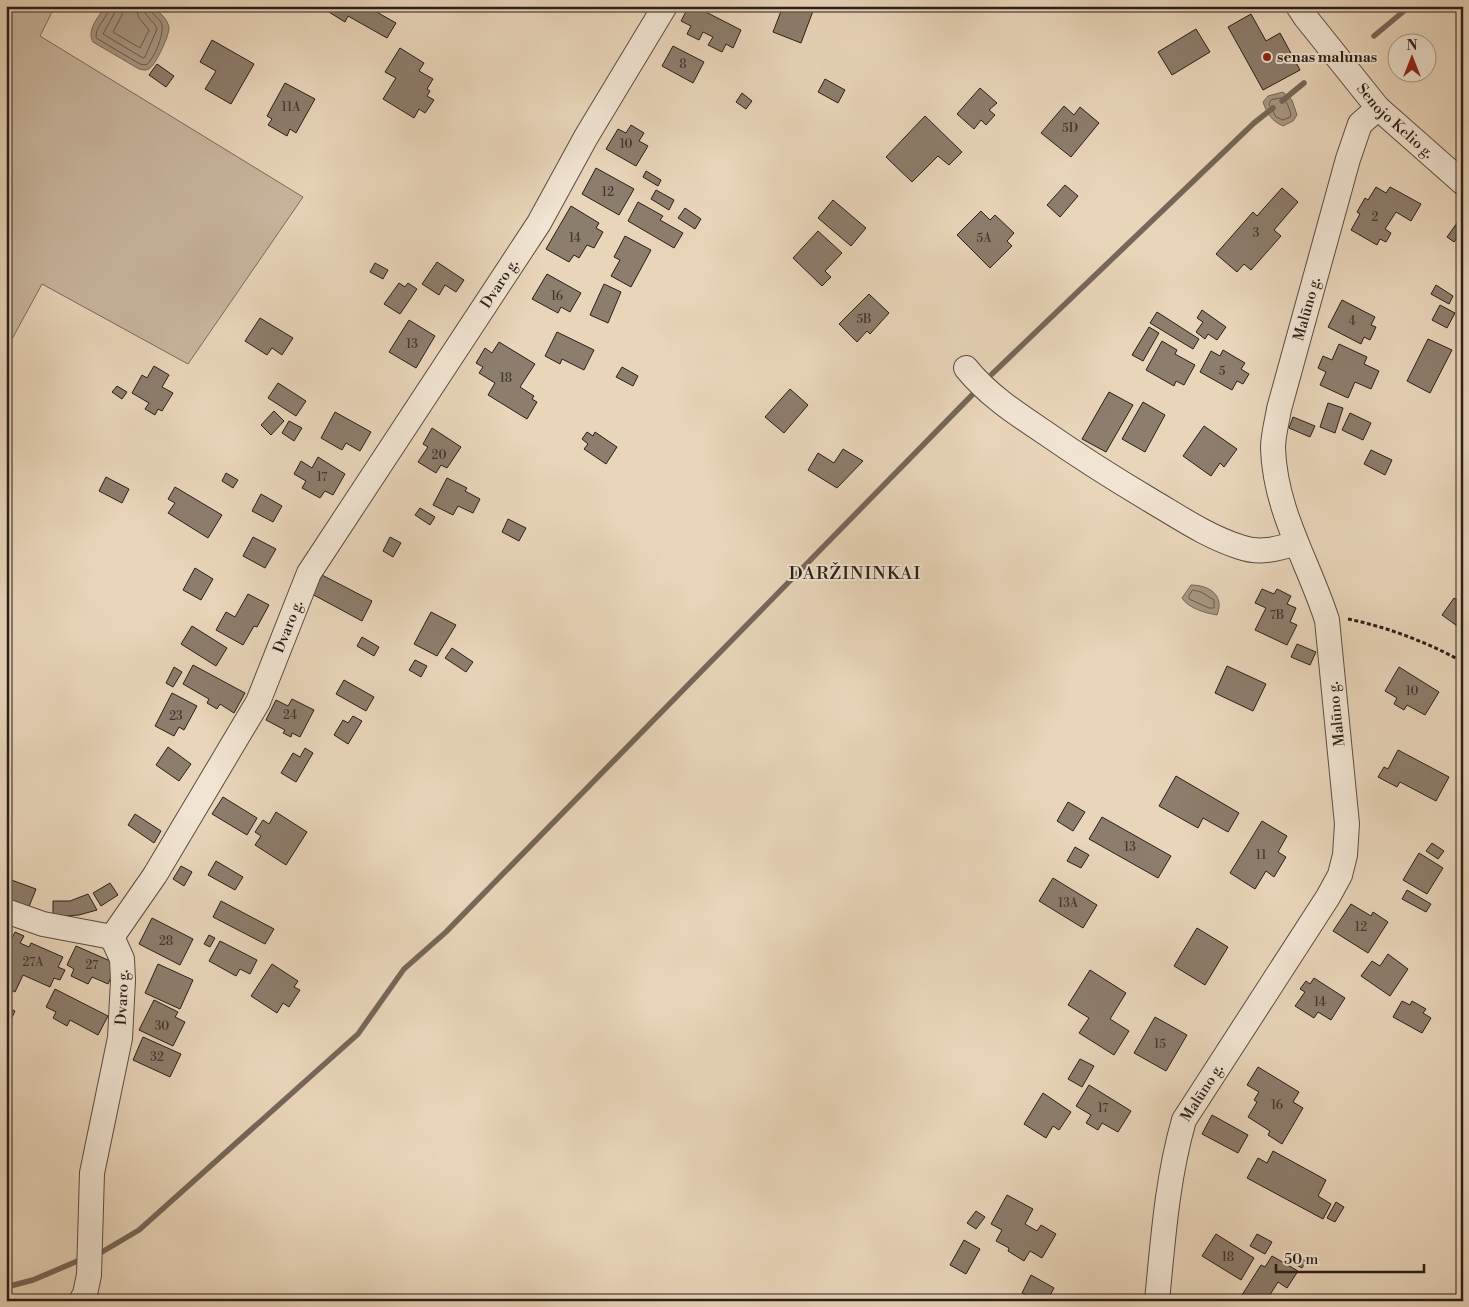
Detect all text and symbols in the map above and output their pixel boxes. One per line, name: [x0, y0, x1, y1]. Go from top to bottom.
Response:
north arrow: [1386, 32, 1436, 82]
text: N: [1406, 37, 1418, 55]
place label: senas malunas: [1277, 48, 1377, 67]
marker: senas malunas: [1261, 51, 1273, 63]
house number: 8: [679, 57, 687, 72]
street label: Senojo Kelio g.: [1352, 80, 1438, 163]
house number: 11A: [282, 100, 301, 115]
house number: 5D: [1062, 121, 1078, 136]
house number: 10: [620, 137, 632, 152]
house number: 12: [602, 185, 614, 200]
house number: 2: [1372, 210, 1379, 225]
house number: 3: [1253, 226, 1260, 241]
house number: 14: [569, 231, 581, 246]
house number: 5A: [977, 231, 992, 246]
street label: Dvaro g.: [477, 255, 523, 312]
street label: Malūno g.: [1289, 275, 1325, 343]
house number: 16: [551, 289, 563, 304]
house number: 5B: [856, 312, 872, 327]
house number: 4: [1348, 314, 1356, 329]
house number: 13: [406, 337, 418, 352]
house number: 5: [1219, 364, 1226, 379]
house number: 18: [500, 371, 512, 386]
house number: 20: [432, 448, 446, 463]
house number: 17: [317, 470, 327, 485]
district label: DARŽININKAI: [789, 562, 921, 585]
street label: Dvaro g.: [269, 597, 307, 656]
house number: 7B: [1270, 608, 1284, 623]
street label: Malūno g.: [1324, 680, 1349, 747]
house number: 10: [1406, 684, 1418, 699]
house number: 24: [283, 708, 297, 723]
house number: 23: [169, 709, 183, 724]
house number: 13: [1124, 840, 1136, 855]
house number: 11: [1256, 848, 1267, 863]
house number: 13A: [1058, 896, 1079, 911]
house number: 12: [1355, 920, 1367, 935]
house number: 28: [159, 934, 173, 949]
house number: 27A: [22, 955, 44, 970]
house number: 27: [86, 958, 98, 973]
street label: Dvaro g.: [112, 969, 133, 1026]
house number: 14: [1314, 995, 1326, 1010]
house number: 30: [155, 1019, 169, 1034]
house number: 15: [1154, 1037, 1166, 1052]
house number: 32: [150, 1050, 164, 1065]
street label: Malūno g.: [1176, 1060, 1228, 1125]
house number: 16: [1271, 1098, 1283, 1113]
house number: 17: [1098, 1101, 1108, 1116]
scale bar: [1276, 1242, 1424, 1274]
house number: 18: [1222, 1250, 1234, 1265]
text: 50 m: [1284, 1250, 1318, 1269]

